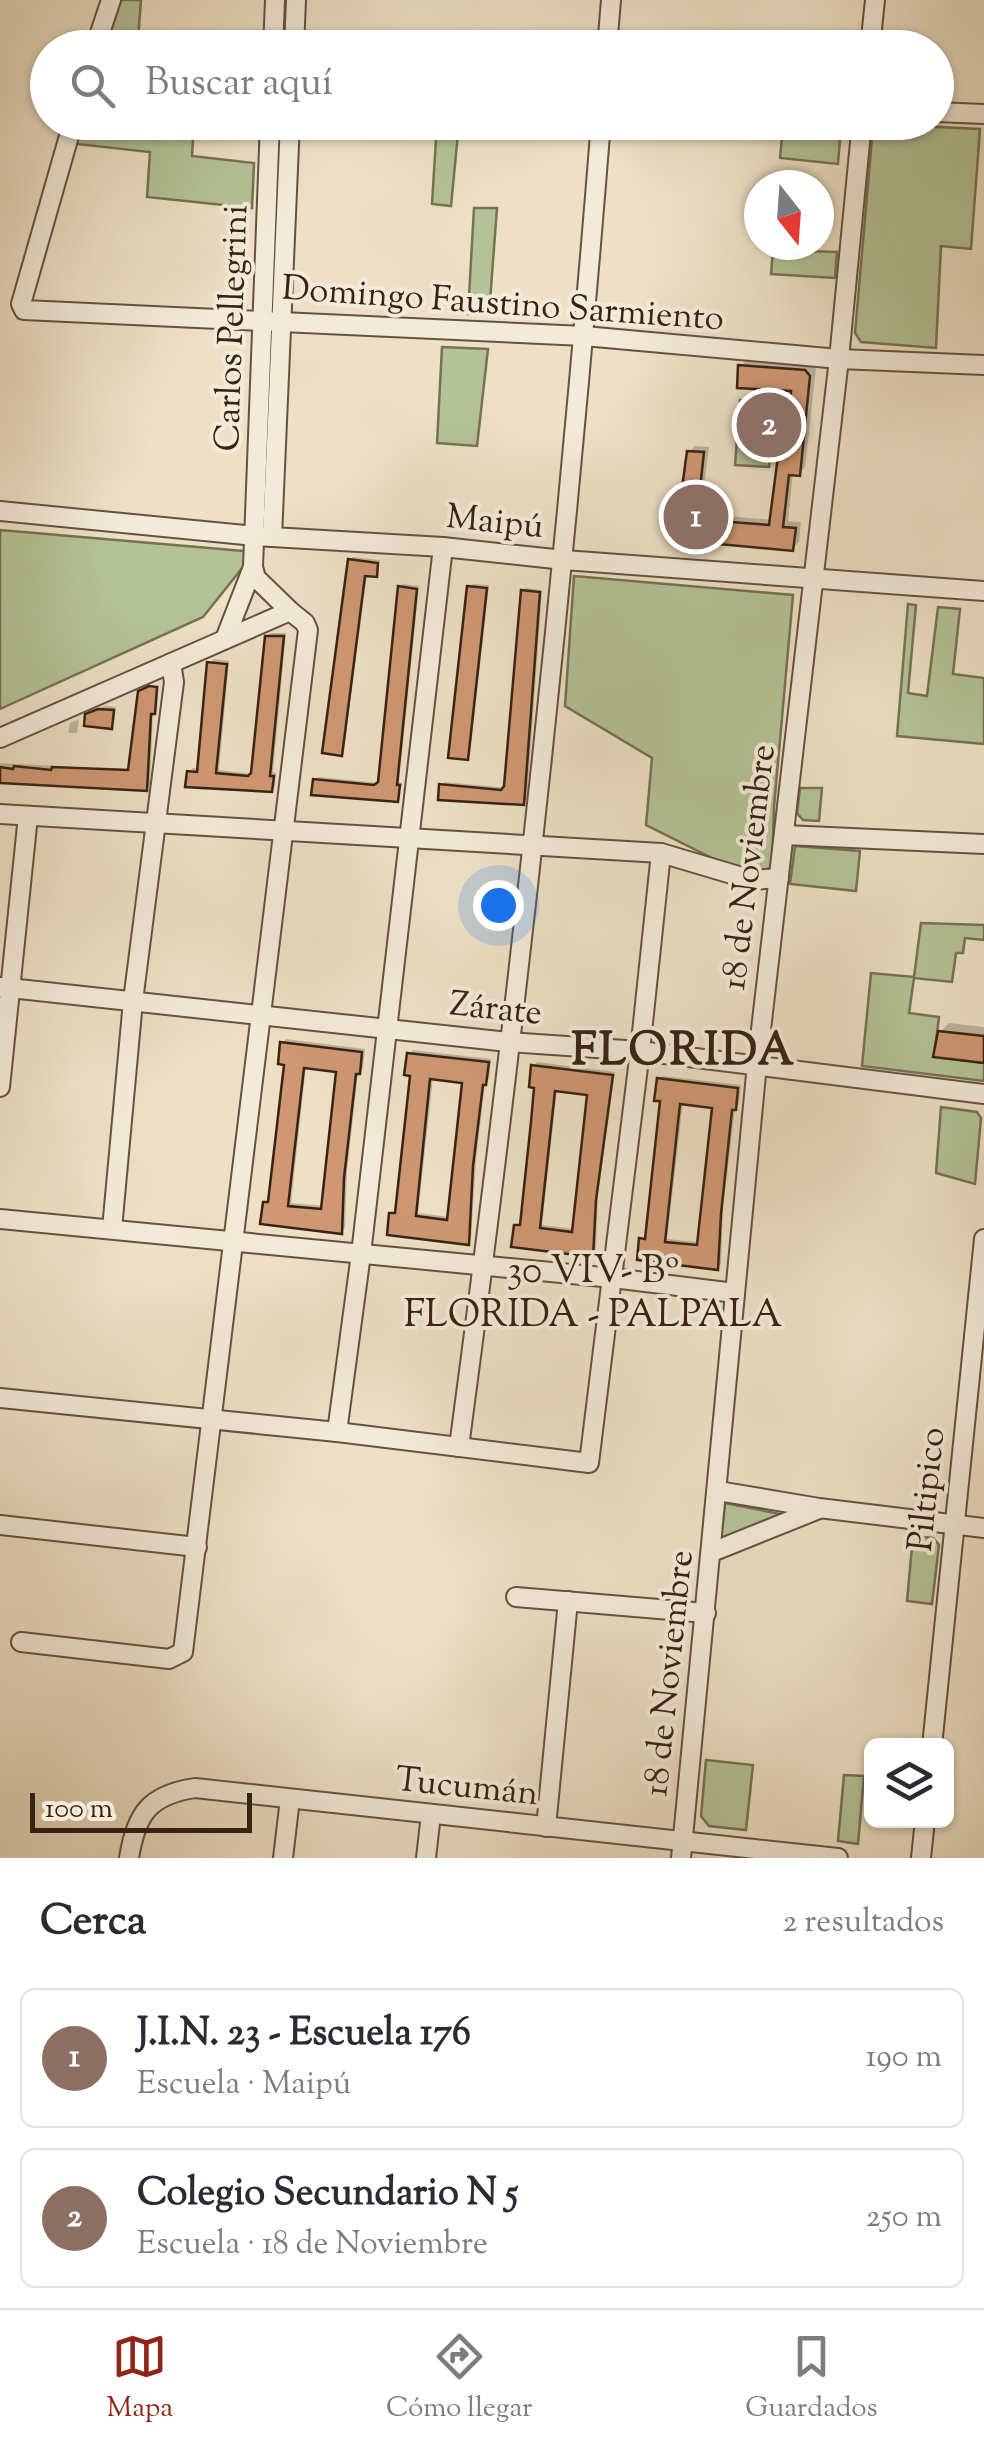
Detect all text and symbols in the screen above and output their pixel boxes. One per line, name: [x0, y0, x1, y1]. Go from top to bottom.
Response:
search box: [30, 30, 954, 140]
icon: search: [65, 58, 120, 113]
text: Buscar aquí: [145, 58, 333, 112]
north arrow: [744, 170, 834, 260]
street label: Carlos Pellegrini: [204, 204, 263, 452]
street label: Domingo Faustino Sarmiento: [280, 265, 725, 346]
pin: 2: [736, 388, 802, 462]
pin: 1: [664, 480, 728, 554]
street label: Maipú: [443, 493, 546, 554]
street label: 18 de Noviembre: [710, 742, 791, 993]
your location: [473, 880, 524, 931]
street label: Zárate: [447, 980, 544, 1041]
district label: FLORIDA: [572, 1021, 797, 1086]
district label: 30 VIV- Bº FLORIDA - PALPALA: [404, 1246, 782, 1344]
street label: Piltipico: [897, 1425, 960, 1554]
street label: 18 de Noviembre: [632, 1548, 709, 1799]
map controls: [864, 1738, 954, 1828]
button: layers: [864, 1738, 954, 1828]
street label: Tucumán: [393, 1756, 541, 1821]
scale bar: [30, 1788, 252, 1832]
text: 100 m: [45, 1790, 113, 1830]
text: Cerca: [40, 1893, 146, 1953]
text: 2 resultados: [783, 1900, 944, 1946]
text: J.I.N. 23 - Escuela 176: [137, 2008, 471, 2062]
text: 1: [69, 2035, 80, 2081]
text: 190 m: [866, 2035, 942, 2081]
text: Escuela · Maipú: [137, 2062, 351, 2108]
text: Colegio Secundario N 5: [137, 2168, 518, 2222]
text: 2: [67, 2195, 82, 2241]
text: 250 m: [866, 2195, 942, 2241]
text: Escuela · 18 de Noviembre: [137, 2222, 488, 2268]
tab: Mapa: [106, 2329, 173, 2429]
tab: Cómo llegar: [386, 2329, 532, 2429]
tab: Guardados: [745, 2329, 878, 2429]

